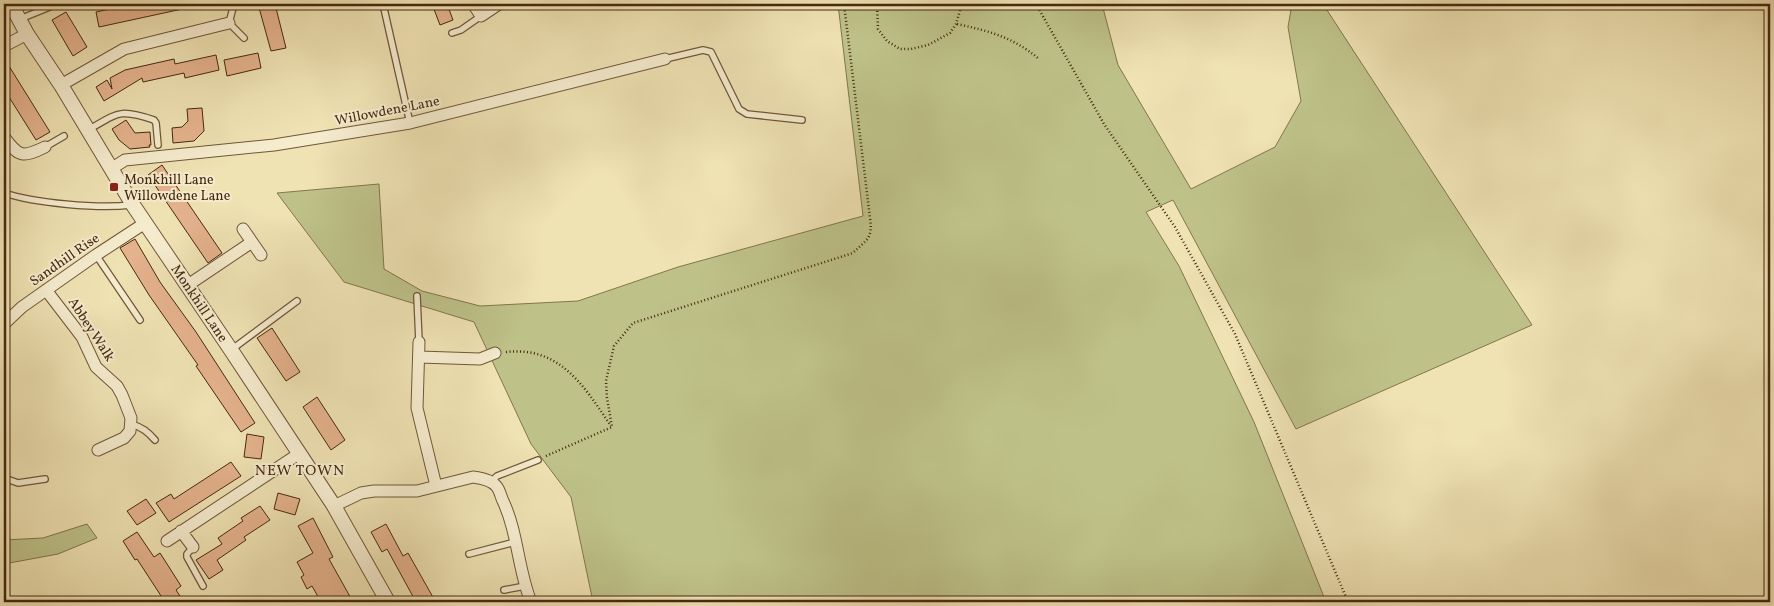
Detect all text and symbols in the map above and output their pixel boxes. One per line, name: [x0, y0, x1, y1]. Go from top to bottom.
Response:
street label: Willowdene Lane: [333, 92, 442, 131]
place label: Monkhill Lane Willowdene Lane: [124, 171, 231, 206]
marker: Monkhill Lane Willowdene Lane: [108, 181, 120, 193]
street label: Sandhill Rise: [26, 229, 104, 291]
street label: Monkhill Lane: [166, 261, 232, 347]
street label: Abbey Walk: [63, 294, 119, 366]
district label: NEW TOWN: [255, 461, 345, 482]

